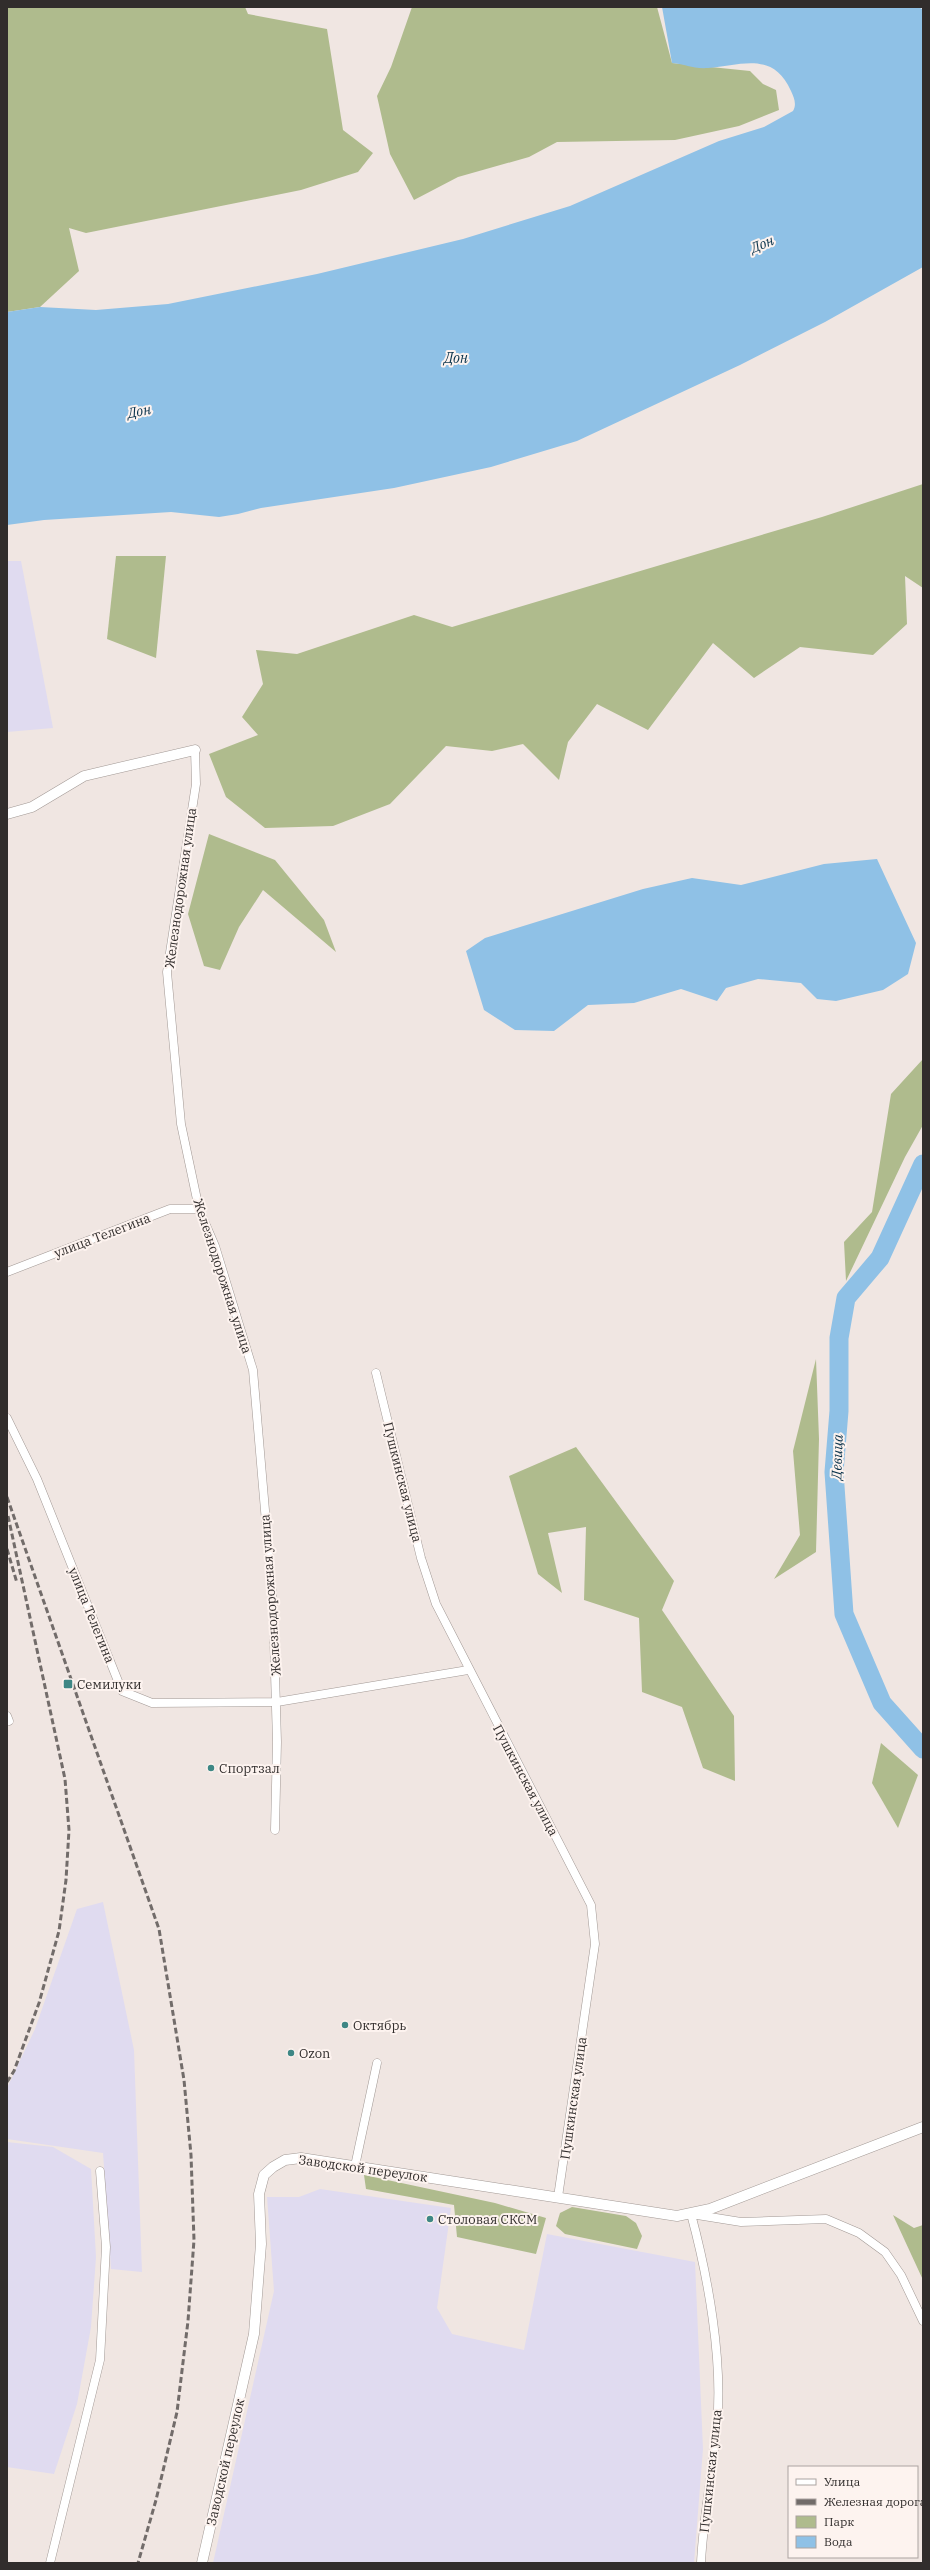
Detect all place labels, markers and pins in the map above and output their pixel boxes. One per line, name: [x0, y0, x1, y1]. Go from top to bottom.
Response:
place label: Семилуки: [77, 1676, 142, 1693]
marker: Семилуки: [62, 1678, 74, 1690]
place label: Спортзал: [219, 1760, 280, 1777]
marker: Спортзал: [206, 1763, 216, 1773]
place label: Октябрь: [353, 2017, 406, 2034]
marker: Октябрь: [340, 2020, 350, 2030]
place label: Ozon: [299, 2045, 330, 2062]
marker: Ozon: [286, 2048, 296, 2058]
place label: Столовая СКСМ: [438, 2211, 537, 2228]
marker: Столовая СКСМ: [425, 2214, 435, 2224]

